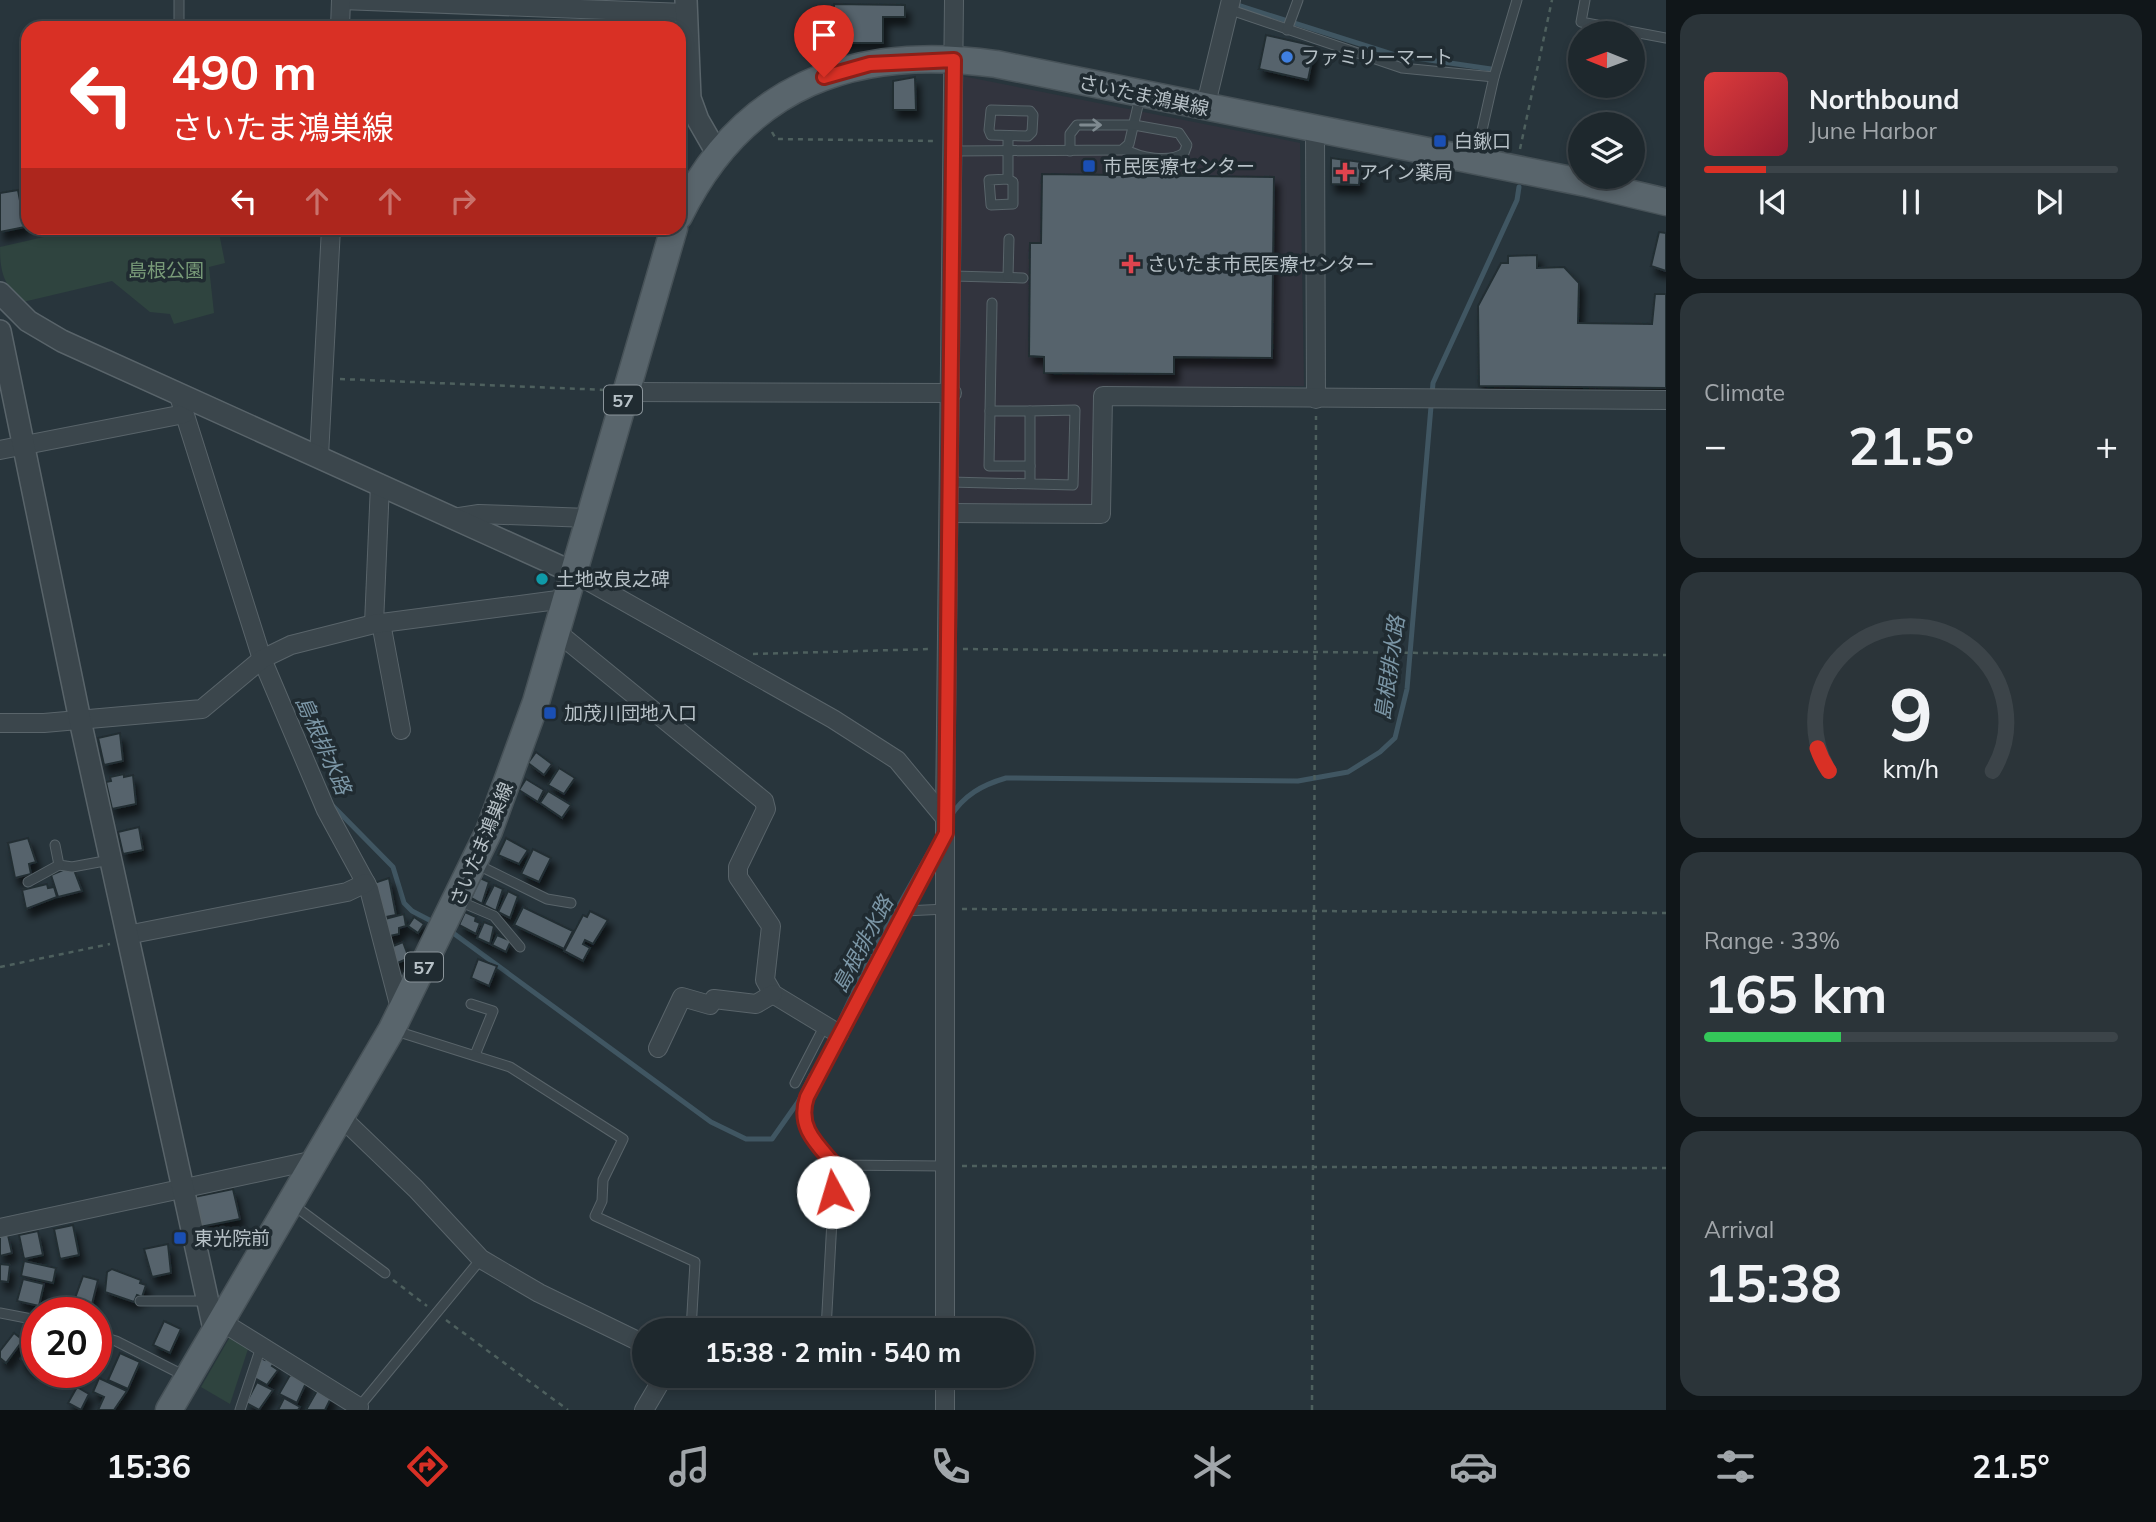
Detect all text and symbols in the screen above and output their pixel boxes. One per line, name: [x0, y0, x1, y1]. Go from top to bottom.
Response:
pin: [794, 5, 854, 77]
icon: arrive: [805, 16, 843, 54]
north arrow: [1568, 21, 1645, 98]
map controls: [1568, 21, 1645, 189]
text: 490 m: [171, 41, 317, 102]
place label: ファミリーマート: [1301, 45, 1453, 69]
icon: left: [56, 49, 147, 140]
marker: ファミリーマート: [1279, 49, 1295, 65]
street label: さいたま鴻巣線: [1077, 69, 1211, 121]
text: Northbound: [1809, 83, 1959, 116]
text: さいたま鴻巣線: [171, 107, 394, 147]
button: layers: [1568, 112, 1645, 189]
text: June Harbor: [1809, 116, 1937, 145]
one-way arrow: [1079, 118, 1102, 132]
place label: 白鍬口: [1454, 129, 1511, 153]
marker: 白鍬口: [1432, 133, 1448, 149]
place label: 市民医療センター: [1103, 154, 1255, 178]
marker: 市民医療センター: [1081, 158, 1097, 174]
place label: アイン薬局: [1359, 160, 1453, 184]
marker: アイン薬局: [1337, 164, 1353, 180]
icon: left: [225, 182, 263, 220]
icon: ahead: [298, 182, 336, 220]
icon: ahead: [371, 182, 409, 220]
icon: right: [444, 182, 482, 220]
icon: previous: [1754, 183, 1792, 221]
icon: pause: [1892, 183, 1930, 221]
icon: next: [2030, 183, 2068, 221]
place label: さいたま市民医療センター: [1147, 252, 1374, 276]
marker: さいたま市民医療センター: [1121, 254, 1141, 274]
park label: 島根公園: [128, 258, 204, 282]
text: Climate: [1704, 378, 1785, 407]
road number: 57: [604, 386, 642, 414]
text: 21.5°: [1848, 413, 1974, 478]
text: −: [1704, 421, 1727, 469]
text: +: [2095, 421, 2118, 469]
place label: 土地改良之碑: [556, 567, 670, 591]
marker: 土地改良之碑: [534, 571, 550, 587]
water label: 島根排水路: [1369, 612, 1409, 722]
text: 9: [1889, 668, 1933, 759]
water label: 島根排水路: [291, 692, 358, 800]
place label: 加茂川団地入口: [564, 701, 697, 725]
marker: 加茂川団地入口: [542, 705, 558, 721]
text: km/h: [1883, 753, 1939, 784]
street label: さいたま鴻巣線: [444, 778, 518, 910]
water label: 島根排水路: [826, 890, 899, 996]
text: Range · 33%: [1704, 926, 1840, 955]
road number: 57: [405, 952, 443, 982]
text: 165 km: [1704, 961, 1887, 1026]
position arrow: [796, 1155, 870, 1229]
text: Arrival: [1704, 1215, 1774, 1244]
place label: 東光院前: [194, 1226, 270, 1250]
marker: 東光院前: [172, 1230, 188, 1246]
text: 15:38: [1704, 1250, 1842, 1315]
speed limit sign: 20: [21, 1297, 112, 1388]
text: 15:38 · 2 min · 540 m: [705, 1336, 961, 1369]
icon: directions: [403, 1442, 452, 1491]
icon: music: [665, 1442, 714, 1491]
icon: phone: [926, 1442, 975, 1491]
icon: climate: [1188, 1442, 1237, 1491]
icon: car: [1449, 1442, 1498, 1491]
icon: filters: [1711, 1442, 1760, 1491]
text: 15:36: [106, 1446, 191, 1486]
text: 21.5°: [1972, 1446, 2050, 1486]

